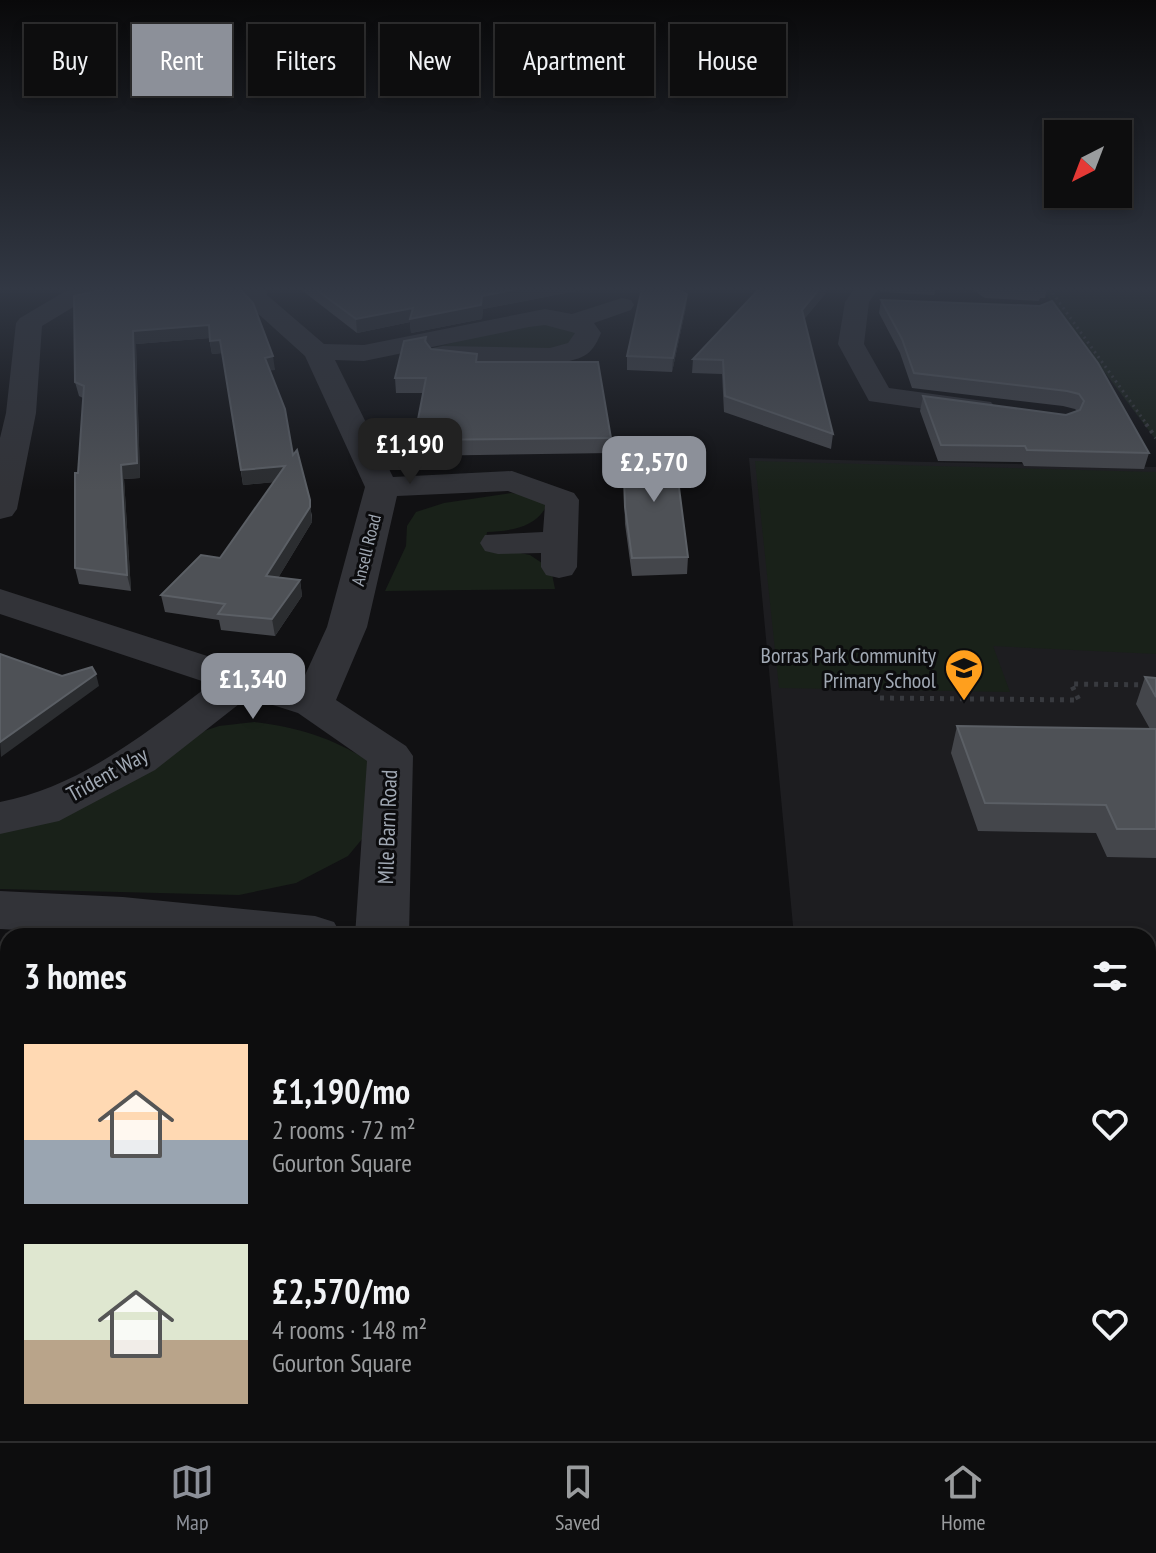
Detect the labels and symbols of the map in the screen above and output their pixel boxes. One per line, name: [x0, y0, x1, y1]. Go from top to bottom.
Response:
north arrow: [1044, 120, 1132, 208]
pin: £1,190: [345, 418, 475, 486]
pin: £2,570: [589, 436, 719, 504]
street label: Ansell Road: [346, 512, 386, 588]
place label: Borras Park Community Primary School: [761, 641, 937, 694]
school or university icon: Borras Park Community Primary School: [943, 647, 985, 702]
pin: £1,340: [188, 653, 318, 721]
street label: Trident Way: [62, 740, 153, 808]
street label: Mile Barn Road: [371, 769, 403, 885]

